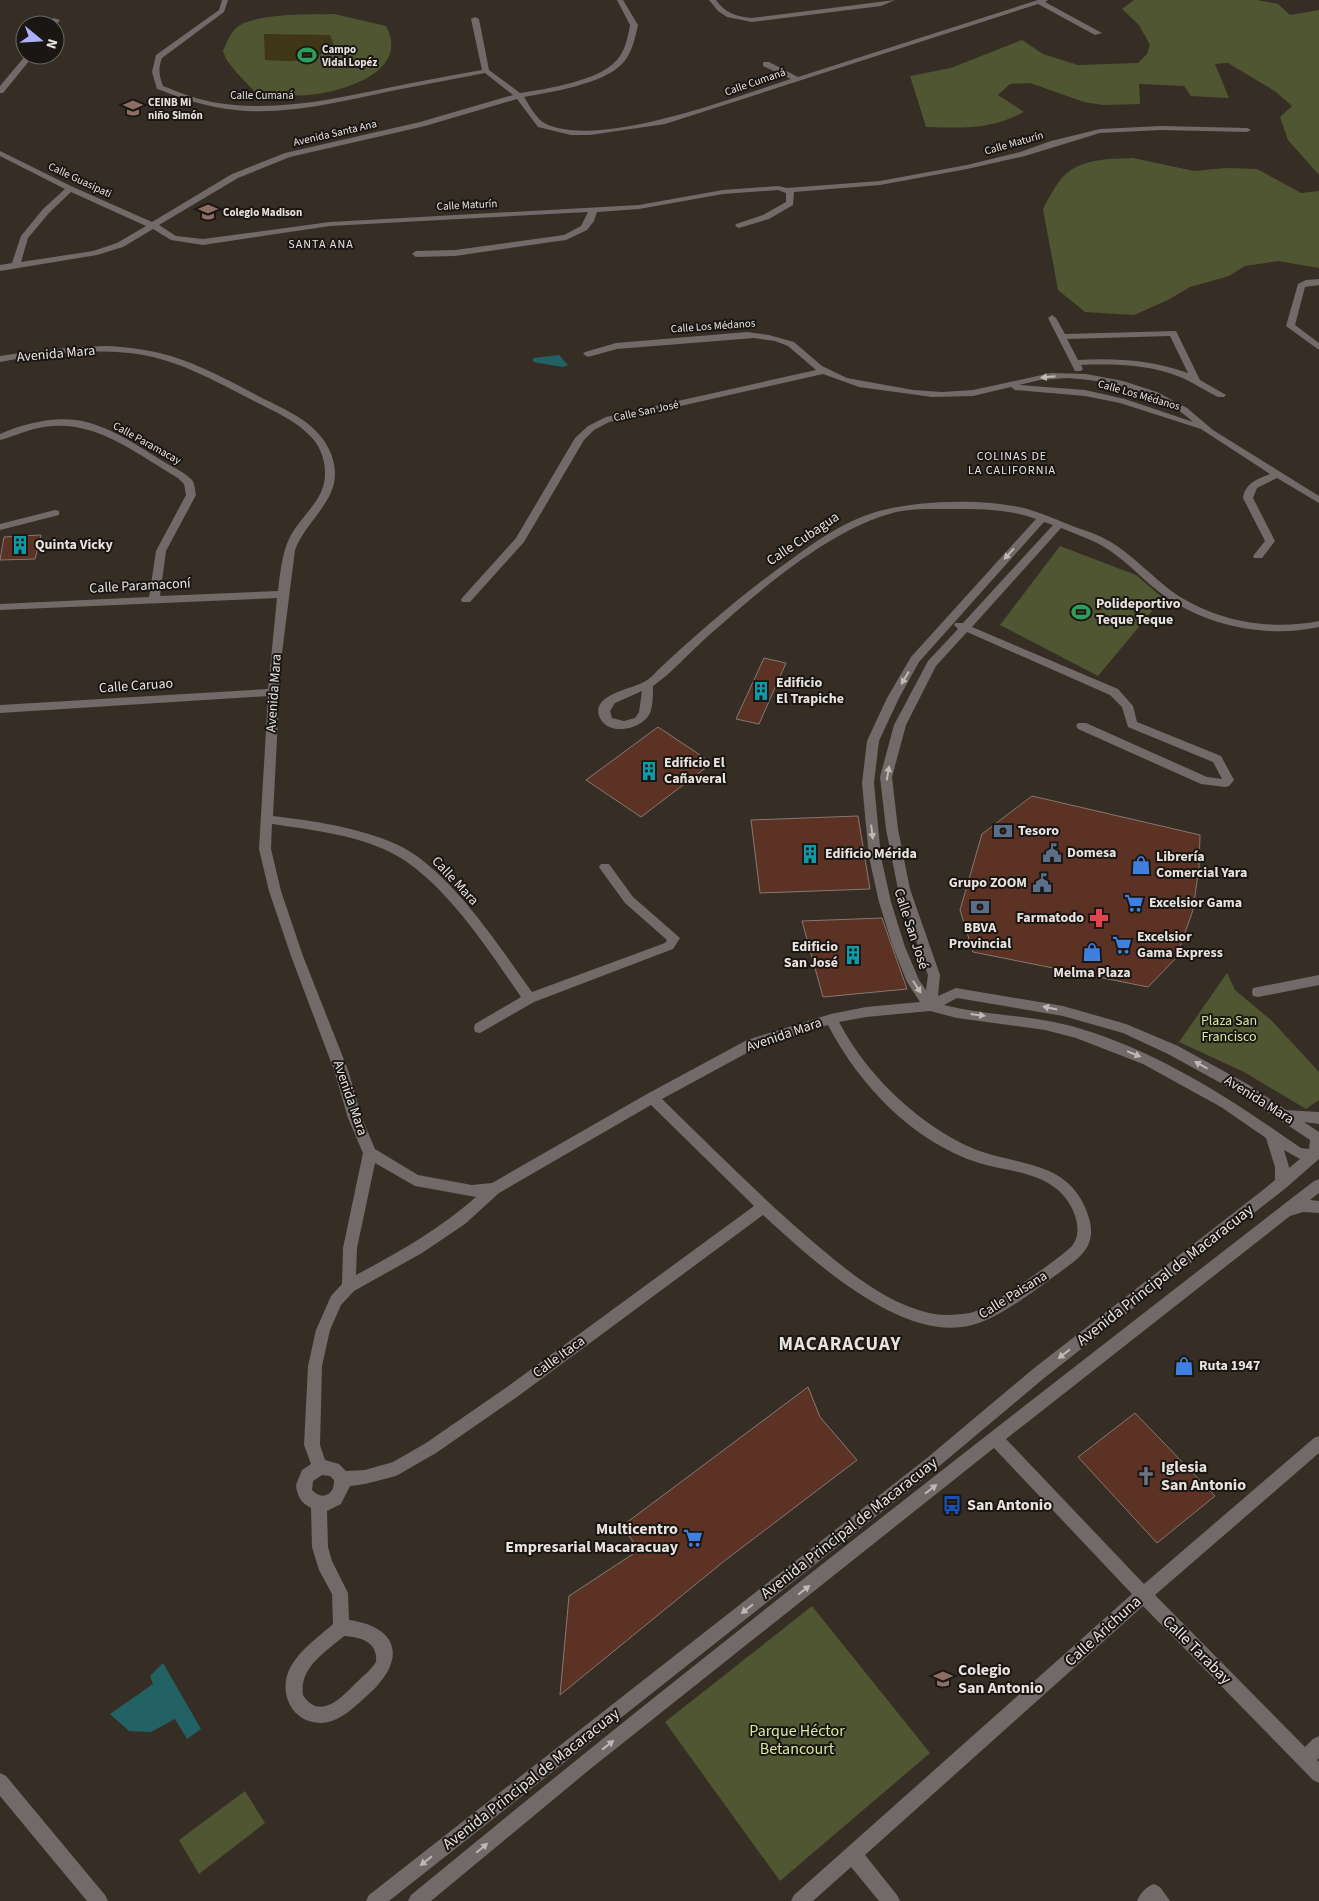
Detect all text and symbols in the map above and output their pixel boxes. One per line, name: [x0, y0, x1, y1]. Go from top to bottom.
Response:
north arrow: [15, 15, 65, 65]
text: N: [40, 36, 62, 51]
place label: Campo Vidal Lopéz: [321, 42, 377, 70]
sports icon: Campo Vidal Lopéz: [296, 44, 318, 66]
street label: Calle Cumaná: [723, 65, 787, 99]
street label: Calle Cumaná: [230, 88, 294, 103]
place label: CEINB Mi niño Simón: [148, 95, 203, 123]
school or university icon: CEINB Mi niño Simón: [122, 97, 144, 119]
street label: Avenida Santa Ana: [292, 116, 378, 150]
street label: Calle Maturín: [983, 127, 1045, 159]
street label: Calle Guasipati: [46, 159, 114, 201]
street label: Calle Maturín: [436, 196, 498, 214]
school or university icon: Colegio Madison: [197, 201, 219, 223]
place label: Colegio Madison: [223, 205, 302, 220]
district label: SANTA ANA: [288, 236, 354, 253]
street label: Calle Los Médanos: [670, 316, 756, 336]
street label: Avenida Mara: [16, 341, 96, 367]
one-way arrow: [1040, 373, 1056, 381]
street label: Calle Los Médanos: [1096, 376, 1182, 414]
street label: Calle San José: [612, 397, 680, 425]
street label: Calle Paramacay: [110, 418, 184, 468]
district label: COLINAS DE LA CALIFORNIA: [968, 448, 1056, 479]
street label: Calle Cubagua: [763, 507, 843, 571]
building icon: Quinta Vicky: [9, 534, 31, 556]
place label: Quinta Vicky: [35, 535, 114, 555]
one-way arrow: [1003, 547, 1015, 559]
street label: Calle Paramaconí: [89, 573, 192, 599]
place label: Polideportivo Teque Teque: [1096, 594, 1181, 630]
sports icon: Polideportivo Teque Teque: [1070, 601, 1092, 623]
street label: Avenida Mara: [261, 653, 287, 733]
one-way arrow: [900, 671, 909, 685]
street label: Calle Caruao: [98, 673, 174, 699]
place label: Edificio El Trapiche: [776, 673, 844, 709]
building icon: Edificio El Trapiche: [750, 680, 772, 702]
place label: Edificio El Cañaveral: [664, 753, 726, 789]
building icon: Edificio El Cañaveral: [638, 760, 660, 782]
one-way arrow: [884, 764, 892, 780]
bank icon: Tesoro: [992, 820, 1014, 842]
place label: Tesoro: [1018, 821, 1059, 841]
one-way arrow: [868, 824, 876, 840]
public building icon: Domesa: [1041, 842, 1063, 864]
building icon: Edificio Mérida: [799, 843, 821, 865]
place label: Domesa: [1067, 843, 1117, 863]
place label: Edificio Mérida: [825, 844, 917, 864]
place label: Librería Comercial Yara: [1156, 847, 1247, 883]
street label: Calle Mara: [427, 852, 483, 910]
shop icon: Librería Comercial Yara: [1130, 854, 1152, 876]
public building icon: Grupo ZOOM: [1031, 872, 1053, 894]
place label: Grupo ZOOM: [949, 873, 1027, 893]
street label: Calle San José: [889, 886, 934, 972]
supermarket icon: Excelsior Gama: [1123, 892, 1145, 914]
place label: Excelsior Gama: [1149, 893, 1242, 913]
bank icon: BBVA Provincial: [969, 896, 991, 918]
pharmacy icon: Farmatodo: [1088, 907, 1110, 929]
place label: Farmatodo: [1016, 908, 1084, 928]
place label: BBVA Provincial: [949, 918, 1011, 954]
place label: Excelsior Gama Express: [1137, 927, 1223, 963]
supermarket icon: Excelsior Gama Express: [1111, 934, 1133, 956]
place label: Edificio San José: [784, 937, 838, 973]
shop icon: Melma Plaza: [1081, 941, 1103, 963]
building icon: Edificio San José: [842, 944, 864, 966]
place label: Melma Plaza: [1053, 963, 1131, 983]
one-way arrow: [912, 981, 922, 994]
one-way arrow: [1042, 1004, 1057, 1012]
one-way arrow: [970, 1011, 986, 1019]
park label: Plaza San Francisco: [1201, 1011, 1257, 1047]
street label: Avenida Mara: [744, 1013, 824, 1057]
one-way arrow: [1127, 1051, 1142, 1059]
street label: Avenida Mara: [328, 1058, 372, 1138]
one-way arrow: [1194, 1060, 1208, 1069]
street label: Avenida Mara: [1220, 1071, 1298, 1129]
street label: Avenida Principal de Macaracuay: [1072, 1199, 1258, 1351]
street label: Calle Paisana: [975, 1266, 1051, 1324]
street label: Calle Itaca: [529, 1331, 589, 1383]
district label: MACARACUAY: [779, 1331, 901, 1358]
one-way arrow: [1058, 1348, 1071, 1359]
shop icon: Ruta 1947: [1173, 1355, 1195, 1377]
place label: Ruta 1947: [1199, 1356, 1260, 1376]
street label: Avenida Principal de Macaracuay: [756, 1452, 942, 1604]
place label: Iglesia San Antonio: [1161, 1456, 1246, 1496]
church icon: Iglesia San Antonio: [1135, 1465, 1157, 1487]
one-way arrow: [924, 1483, 937, 1494]
bus stop icon: San Antonio: [941, 1494, 963, 1516]
place label: San Antonio: [967, 1494, 1052, 1516]
place label: Multicentro Empresarial Macaracuay: [505, 1518, 679, 1558]
supermarket icon: Multicentro Empresarial Macaracuay: [682, 1527, 704, 1549]
one-way arrow: [797, 1584, 810, 1595]
street label: Calle Arichuna: [1060, 1591, 1146, 1671]
one-way arrow: [741, 1603, 754, 1614]
street label: Calle Tarabay: [1158, 1611, 1237, 1690]
place label: Colegio San Antonio: [958, 1659, 1043, 1699]
school or university icon: Colegio San Antonio: [932, 1668, 954, 1690]
street label: Avenida Principal de Macaracuay: [438, 1703, 624, 1855]
park label: Parque Héctor Betancourt: [749, 1720, 845, 1760]
one-way arrow: [601, 1739, 614, 1750]
one-way arrow: [475, 1842, 488, 1853]
one-way arrow: [420, 1855, 433, 1866]

